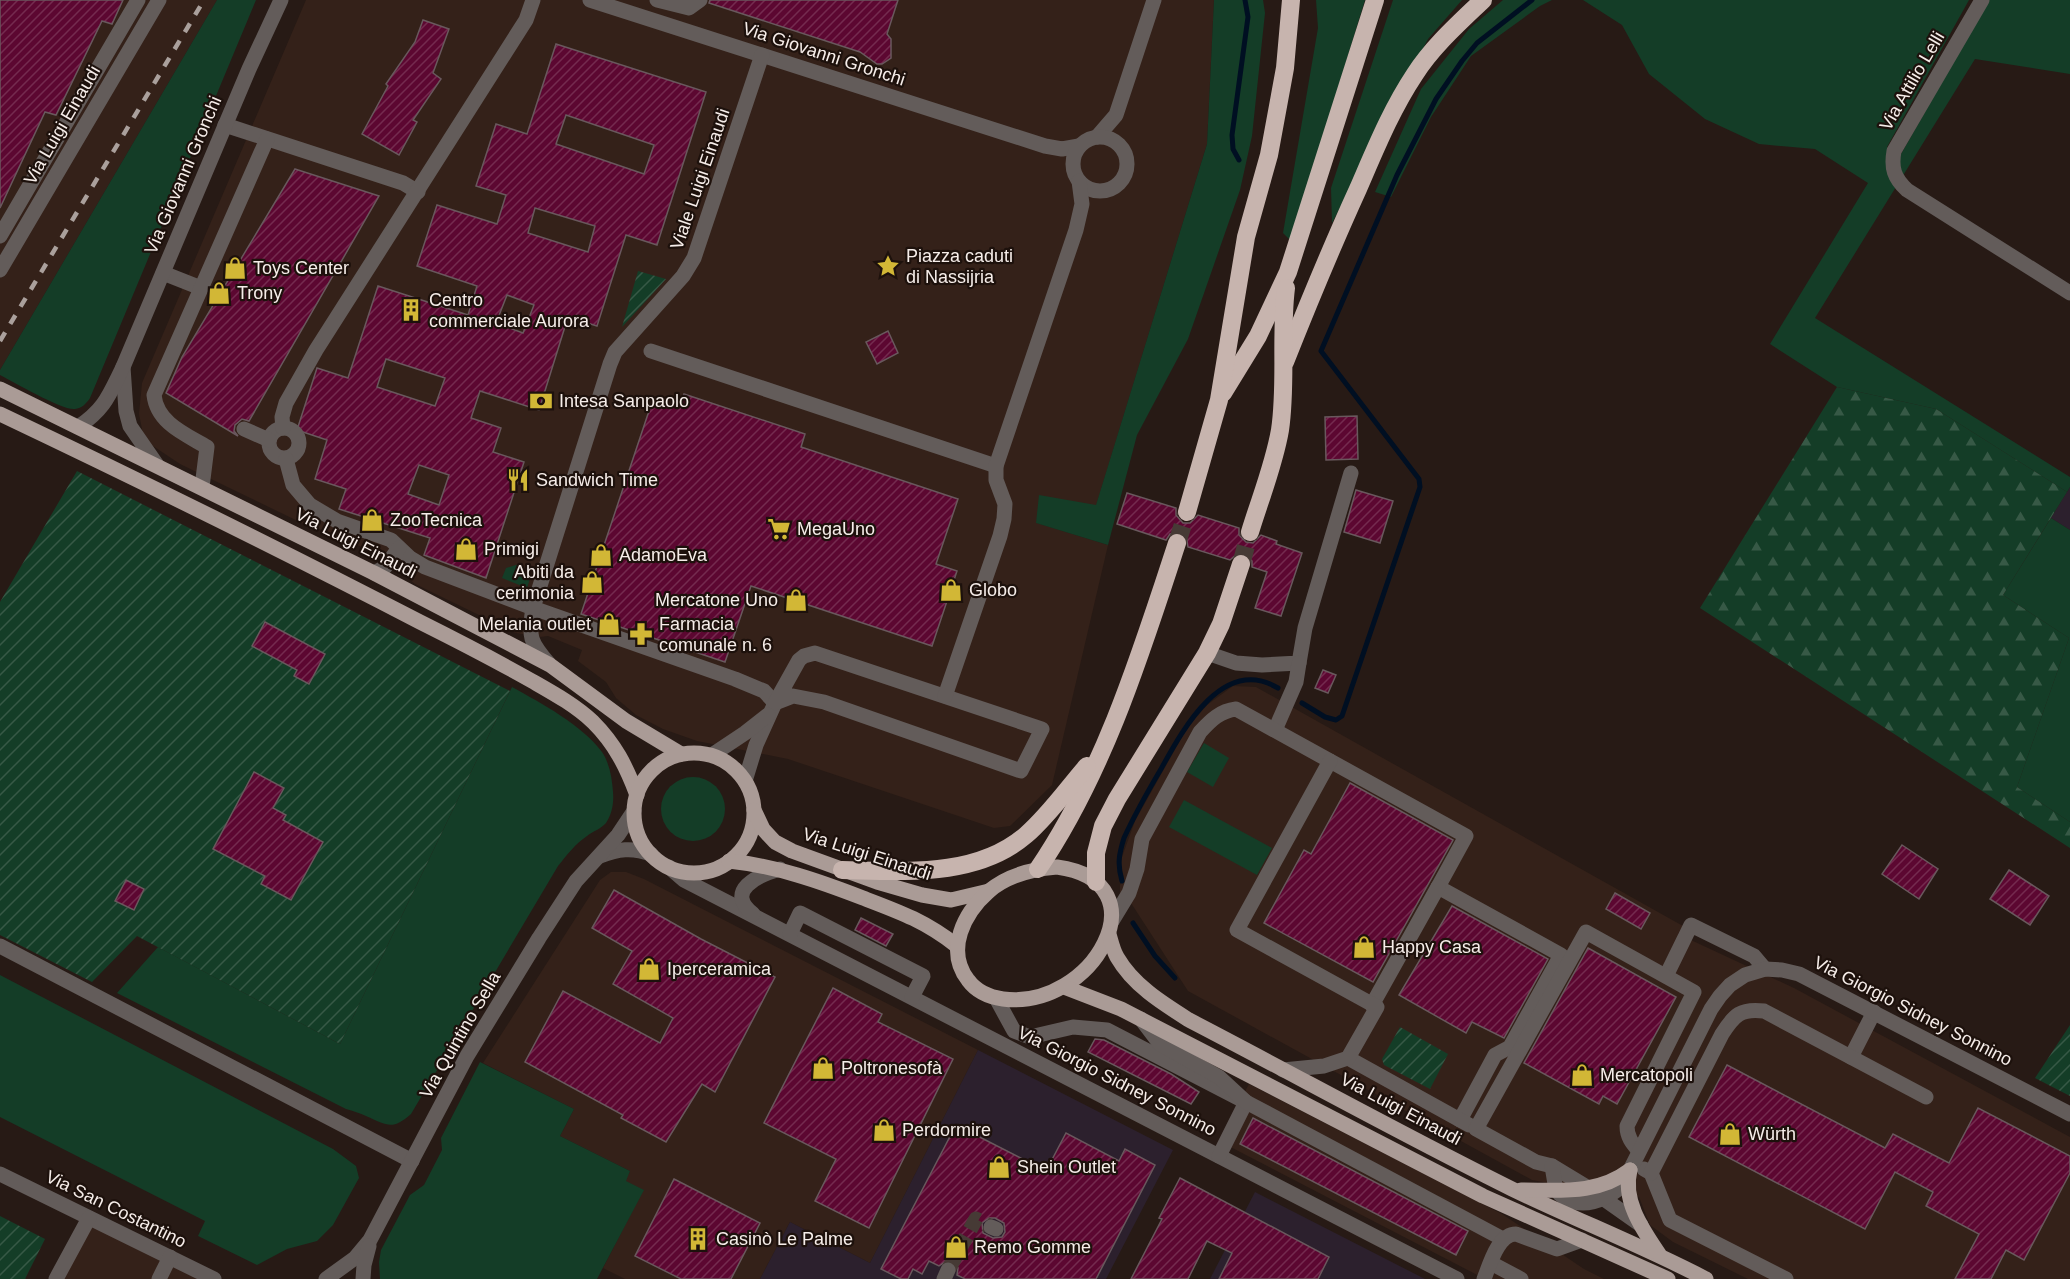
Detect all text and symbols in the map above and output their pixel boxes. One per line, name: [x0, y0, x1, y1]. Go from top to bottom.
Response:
street label: Via Giovanni Gronchi: [740, 18, 908, 90]
street label: Via Attilio Lelli: [1876, 28, 1948, 134]
street label: Via Luigi Einaudi: [20, 62, 104, 188]
street label: Via Giovanni Gronchi: [141, 93, 225, 257]
street label: Viale Luigi Einaudi: [666, 106, 734, 252]
place label: Piazza caduti di Nassijria: [906, 246, 1013, 287]
place icon: Piazza caduti di Nassijria: [875, 253, 901, 279]
shop icon: Toys Center: [222, 255, 248, 281]
place label: Toys Center: [253, 258, 349, 278]
shop icon: Trony: [206, 280, 232, 306]
place label: Trony: [237, 283, 282, 303]
place label: Centro commerciale Aurora: [429, 290, 590, 331]
building icon: Centro commerciale Aurora: [398, 297, 424, 323]
bank icon: Intesa Sanpaolo: [528, 388, 554, 414]
place label: Intesa Sanpaolo: [559, 391, 689, 411]
restaurant icon: Sandwich Time: [505, 467, 531, 493]
place label: Sandwich Time: [536, 470, 658, 490]
street label: Via Luigi Einaudi: [292, 504, 420, 582]
shop icon: ZooTecnica: [359, 507, 385, 533]
place label: ZooTecnica: [390, 510, 483, 530]
supermarket icon: MegaUno: [766, 516, 792, 542]
place label: MegaUno: [797, 519, 875, 539]
shop icon: Primigi: [453, 536, 479, 562]
place label: Primigi: [484, 539, 539, 559]
shop icon: AdamoEva: [588, 542, 614, 568]
place label: AdamoEva: [619, 545, 708, 565]
place label: Abiti da cerimonia: [496, 562, 575, 603]
shop icon: Abiti da cerimonia: [579, 569, 605, 595]
shop icon: Globo: [938, 577, 964, 603]
place label: Globo: [969, 580, 1017, 600]
shop icon: Mercatone Uno: [783, 587, 809, 613]
place label: Mercatone Uno: [655, 590, 778, 610]
shop icon: Melania outlet: [596, 611, 622, 637]
place label: Melania outlet: [479, 614, 591, 634]
place label: Farmacia comunale n. 6: [659, 614, 772, 655]
pharmacy icon: Farmacia comunale n. 6: [628, 621, 654, 647]
street label: Via Luigi Einaudi: [800, 824, 934, 884]
shop icon: Happy Casa: [1351, 934, 1377, 960]
place label: Happy Casa: [1382, 937, 1482, 957]
street label: Via Giorgio Sidney Sonnino: [1811, 952, 2015, 1070]
shop icon: Iperceramica: [636, 956, 662, 982]
place label: Iperceramica: [667, 959, 772, 979]
street label: Via Quintino Sella: [416, 967, 505, 1102]
street label: Via Giorgio Sidney Sonnino: [1015, 1022, 1219, 1140]
shop icon: Poltronesofà: [810, 1055, 836, 1081]
place label: Poltronesofà: [841, 1058, 943, 1078]
shop icon: Mercatopoli: [1569, 1062, 1595, 1088]
place label: Mercatopoli: [1600, 1065, 1693, 1085]
street label: Via Luigi Einaudi: [1337, 1069, 1465, 1149]
shop icon: Perdormire: [871, 1117, 897, 1143]
place label: Perdormire: [902, 1120, 991, 1140]
shop icon: Würth: [1717, 1121, 1743, 1147]
place label: Würth: [1748, 1124, 1796, 1144]
shop icon: Shein Outlet: [986, 1154, 1012, 1180]
place label: Shein Outlet: [1017, 1157, 1116, 1177]
street label: Via San Costantino: [43, 1166, 189, 1252]
building icon: Casinò Le Palme: [685, 1226, 711, 1252]
place label: Casinò Le Palme: [716, 1229, 853, 1249]
shop icon: Remo Gomme: [943, 1234, 969, 1260]
place label: Remo Gomme: [974, 1237, 1091, 1257]

